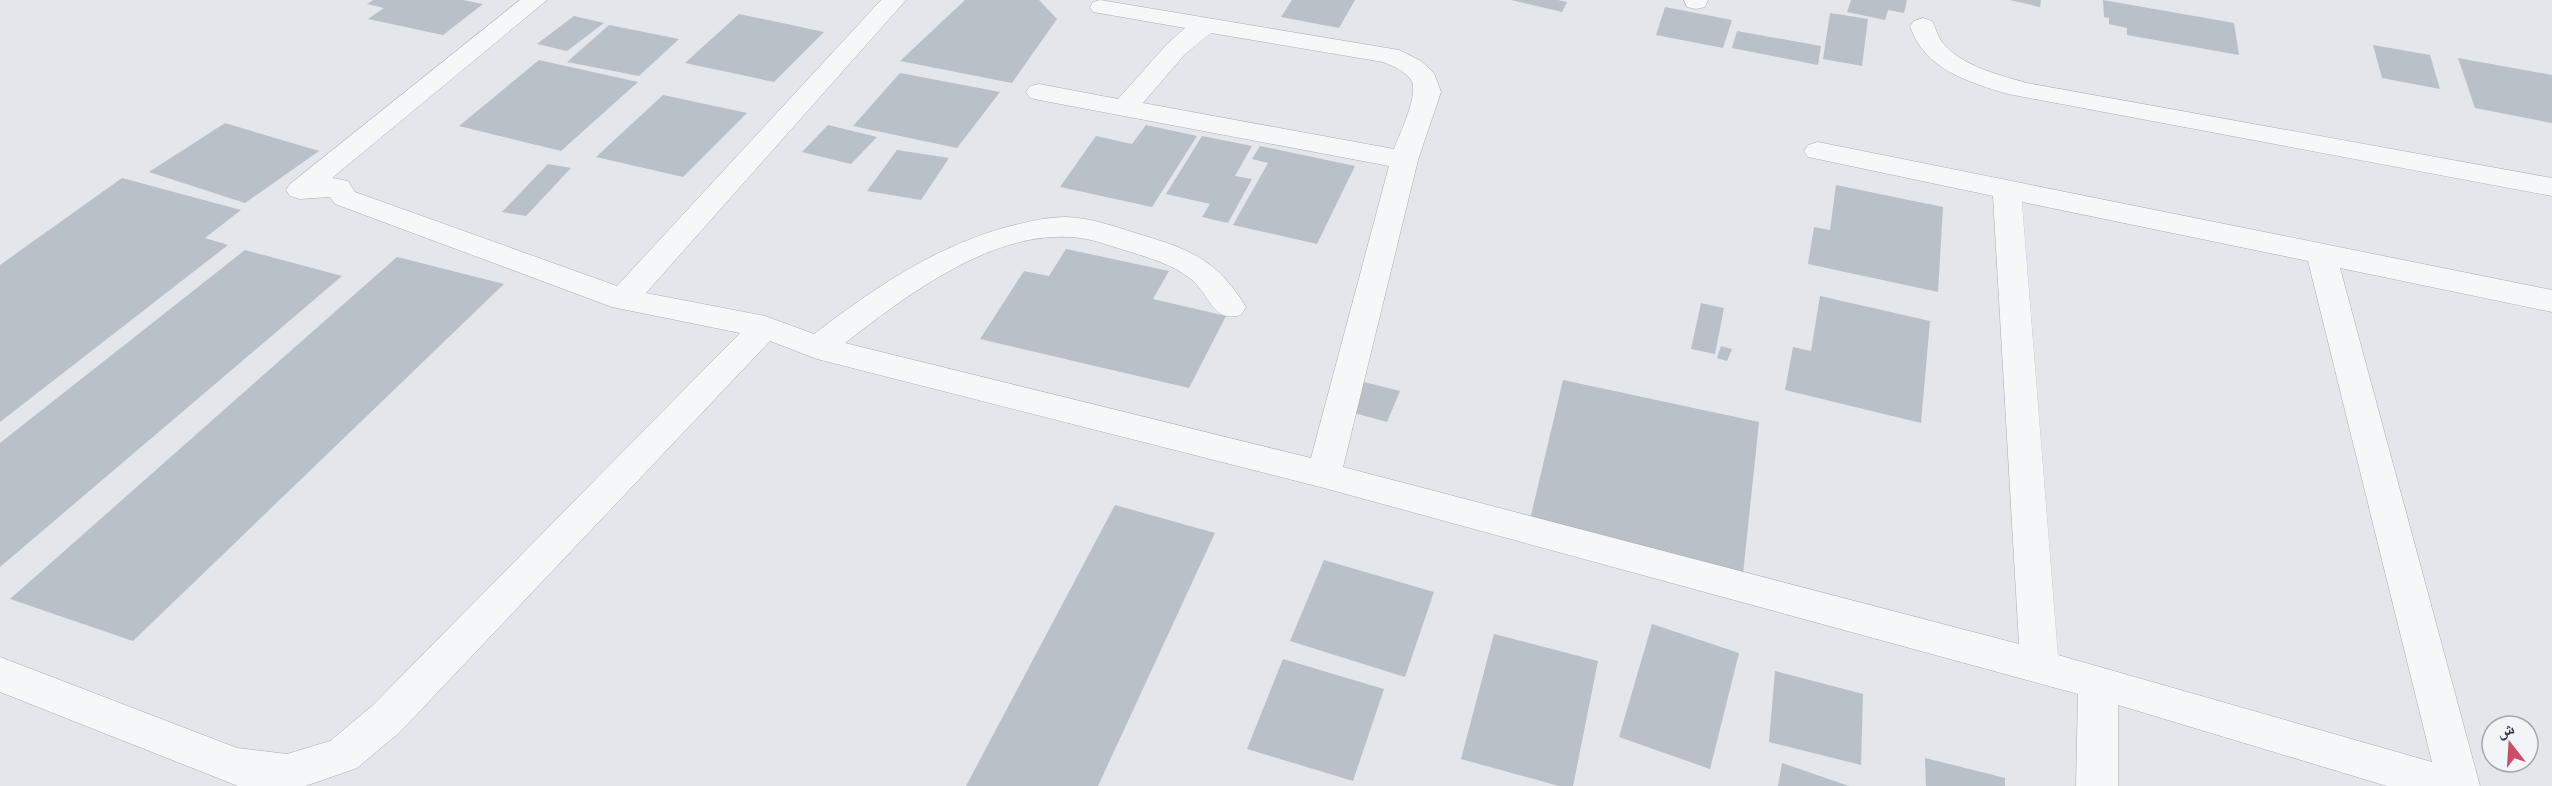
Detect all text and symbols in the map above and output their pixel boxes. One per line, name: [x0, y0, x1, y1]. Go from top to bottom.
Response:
north arrow: [2480, 714, 2540, 774]
text: ش: [2495, 718, 2517, 742]

